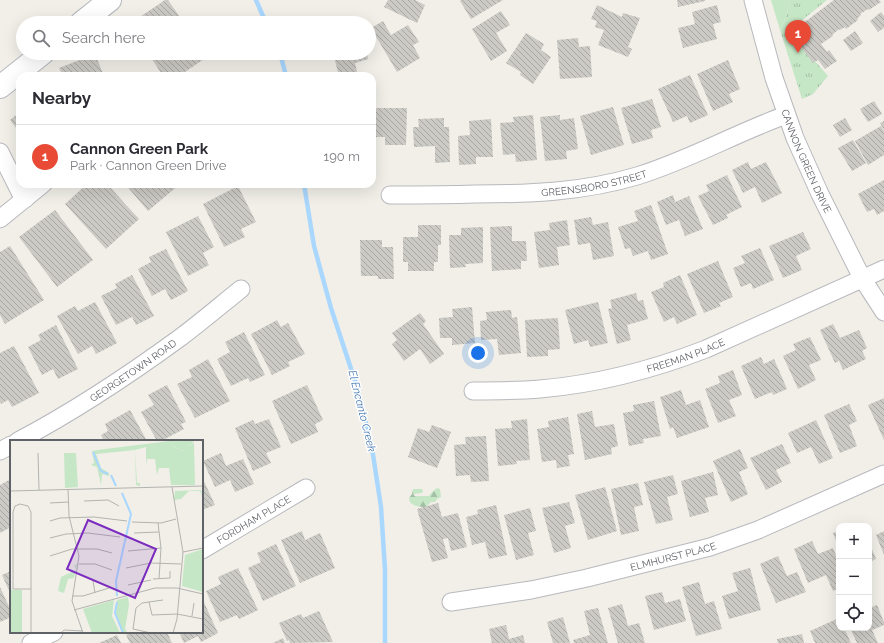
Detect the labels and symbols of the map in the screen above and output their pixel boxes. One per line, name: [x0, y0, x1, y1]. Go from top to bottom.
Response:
pin: 1: [785, 20, 811, 53]
street label: CANNON GREEN DRIVE: [780, 108, 834, 215]
street label: GREENSBORO STREET: [541, 168, 648, 198]
street label: FREEMAN PLACE: [645, 336, 726, 374]
street label: GEORGETOWN ROAD: [88, 337, 178, 404]
your location: [468, 343, 488, 363]
water label: El Encanto Creek: [346, 369, 378, 453]
inset map: [10, 440, 203, 633]
street label: FORDHAM PLACE: [215, 493, 292, 546]
street label: ELMHURST PLACE: [629, 540, 718, 572]

